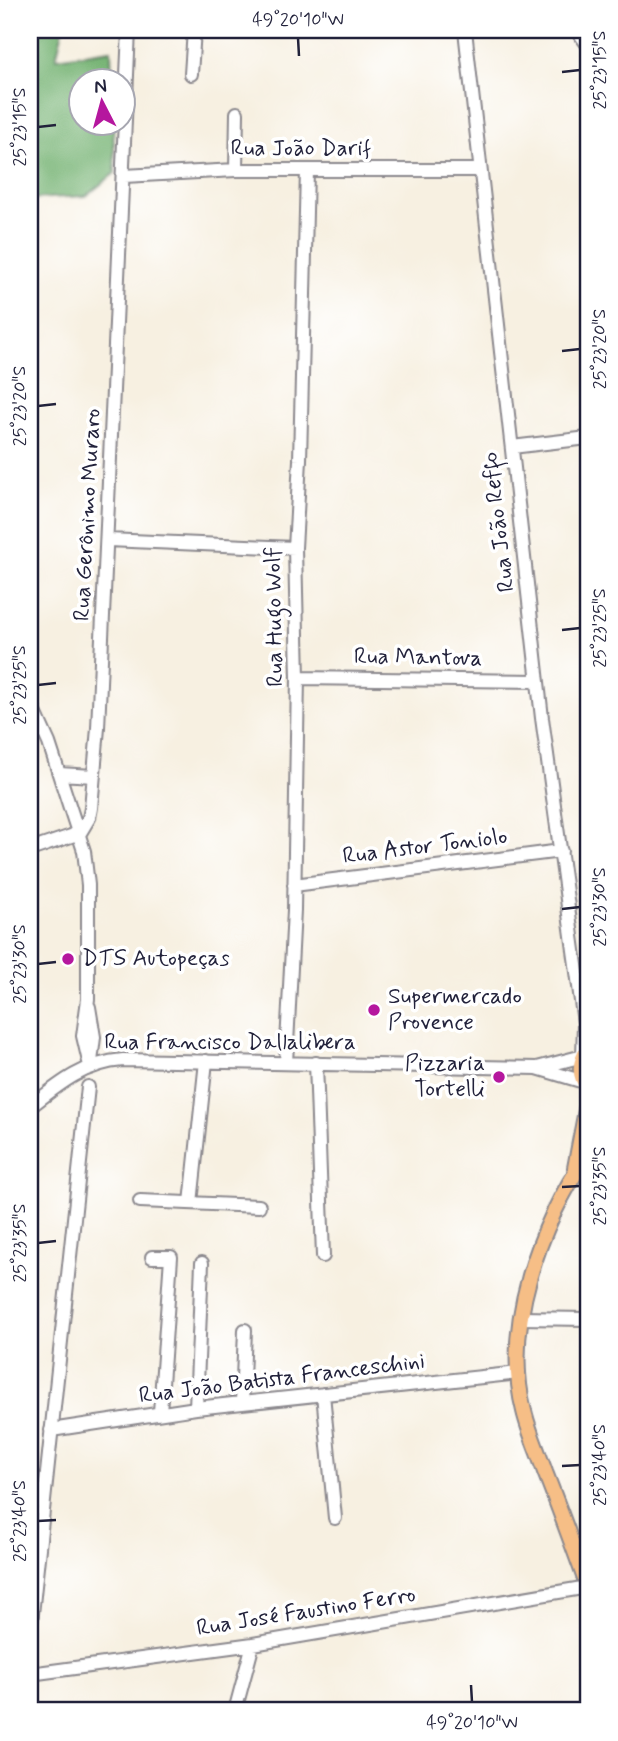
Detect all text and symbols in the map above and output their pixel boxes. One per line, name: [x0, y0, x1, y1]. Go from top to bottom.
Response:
text: 49°20'10"W: [252, 8, 344, 32]
text: 25°23'15"S: [588, 31, 612, 109]
north arrow: [66, 66, 136, 136]
text: N: [93, 73, 108, 100]
text: 25°23'15"S: [8, 88, 32, 166]
street label: Rua João Darif: [231, 134, 372, 164]
text: 25°23'20"S: [588, 309, 612, 389]
text: 25°23'20"S: [8, 366, 32, 446]
street label: Rua Gerônimo Muraro: [67, 408, 109, 622]
street label: Rua João Reffo: [476, 450, 523, 594]
street label: Rua Hugo Wolf: [259, 547, 293, 687]
text: 25°23'25"S: [588, 588, 612, 668]
street label: Rua Mantova: [354, 642, 482, 674]
text: 25°23'25"S: [8, 645, 32, 725]
street label: Rua Astor Toniolo: [341, 822, 509, 872]
text: 25°23'30"S: [588, 867, 612, 947]
text: 25°23'30"S: [8, 924, 32, 1004]
place label: DTS Autopeças: [82, 944, 230, 974]
marker: DTS Autopeças: [60, 951, 76, 967]
place label: Supermercado Provence: [388, 982, 522, 1038]
marker: Supermercado Provence: [366, 1002, 382, 1018]
street label: Rua Francisco Dallalibera: [104, 1028, 356, 1058]
place label: Pizzaria Tortelli: [405, 1049, 485, 1105]
marker: Pizzaria Tortelli: [491, 1069, 507, 1085]
text: 25°23'35"S: [588, 1146, 612, 1226]
text: 25°23'35"S: [8, 1203, 32, 1283]
street label: Rua João Batista Franceschini: [137, 1347, 427, 1411]
text: 25°23'40"S: [588, 1424, 612, 1506]
text: 25°23'40"S: [8, 1480, 32, 1562]
street label: Rua José Faustino Ferro: [194, 1580, 418, 1644]
text: 49°20'10"W: [426, 1711, 518, 1735]

